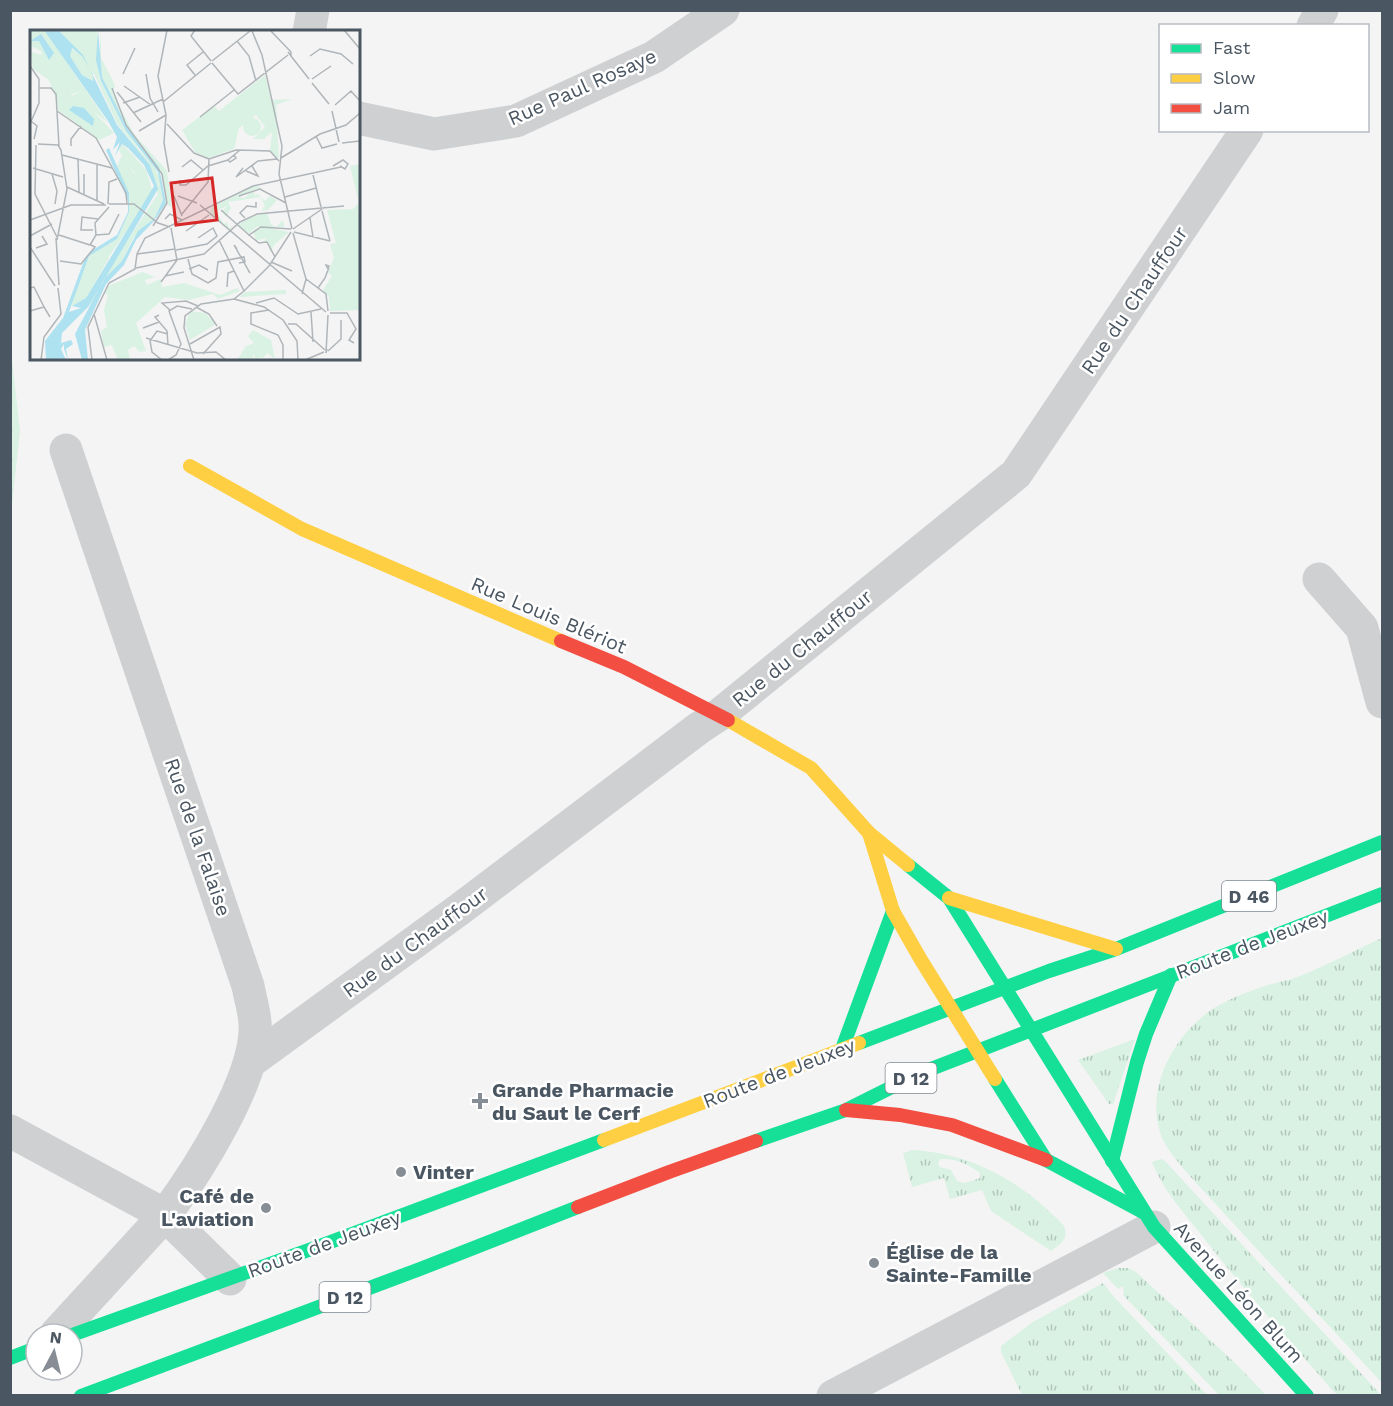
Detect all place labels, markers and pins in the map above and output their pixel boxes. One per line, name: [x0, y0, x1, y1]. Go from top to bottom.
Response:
place label: Grande Pharmacie du Saut le Cerf: [492, 1078, 674, 1125]
marker: Grande Pharmacie du Saut le Cerf: [473, 1094, 487, 1108]
place label: Vinter: [413, 1160, 474, 1184]
marker: Vinter: [394, 1165, 408, 1179]
place label: Café de L'aviation: [161, 1184, 254, 1231]
marker: Café de L'aviation: [259, 1201, 273, 1215]
place label: Église de la Sainte-Famille: [886, 1240, 1032, 1287]
marker: Église de la Sainte-Famille: [867, 1256, 881, 1270]

